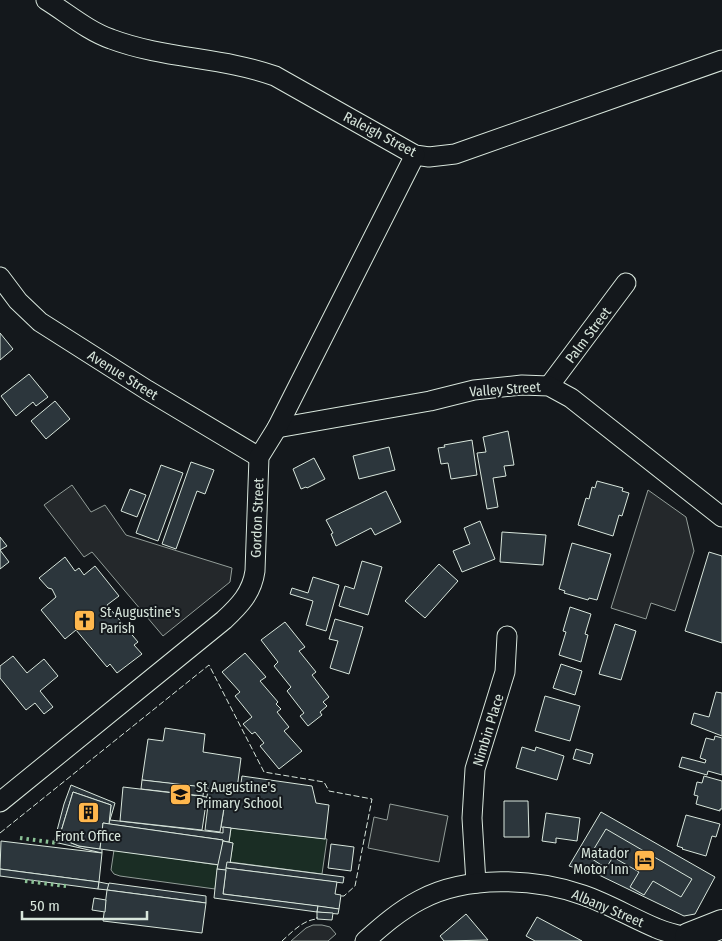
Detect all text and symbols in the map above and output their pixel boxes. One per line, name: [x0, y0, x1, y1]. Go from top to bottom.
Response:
street label: Raleigh Street: [340, 108, 419, 161]
street label: Palm Street: [562, 304, 615, 367]
street label: Avenue Street: [84, 347, 161, 404]
street label: Valley Street: [469, 378, 542, 400]
street label: Gordon Street: [248, 477, 267, 558]
place label: St Augustine's Parish: [100, 604, 180, 637]
church icon: St Augustine's Parish: [72, 608, 96, 632]
street label: Nimbin Place: [469, 692, 508, 768]
place label: St Augustine's Primary School: [196, 779, 283, 812]
school or university icon: St Augustine's Primary School: [168, 783, 192, 807]
building icon: Front Office: [76, 801, 100, 825]
place label: Front Office: [55, 828, 121, 845]
place label: Matador Motor Inn: [573, 845, 629, 878]
hotel icon: Matador Motor Inn: [633, 849, 657, 873]
street label: Albany Street: [569, 886, 647, 931]
scale bar: [22, 888, 148, 920]
text: 50 m: [30, 897, 60, 915]

